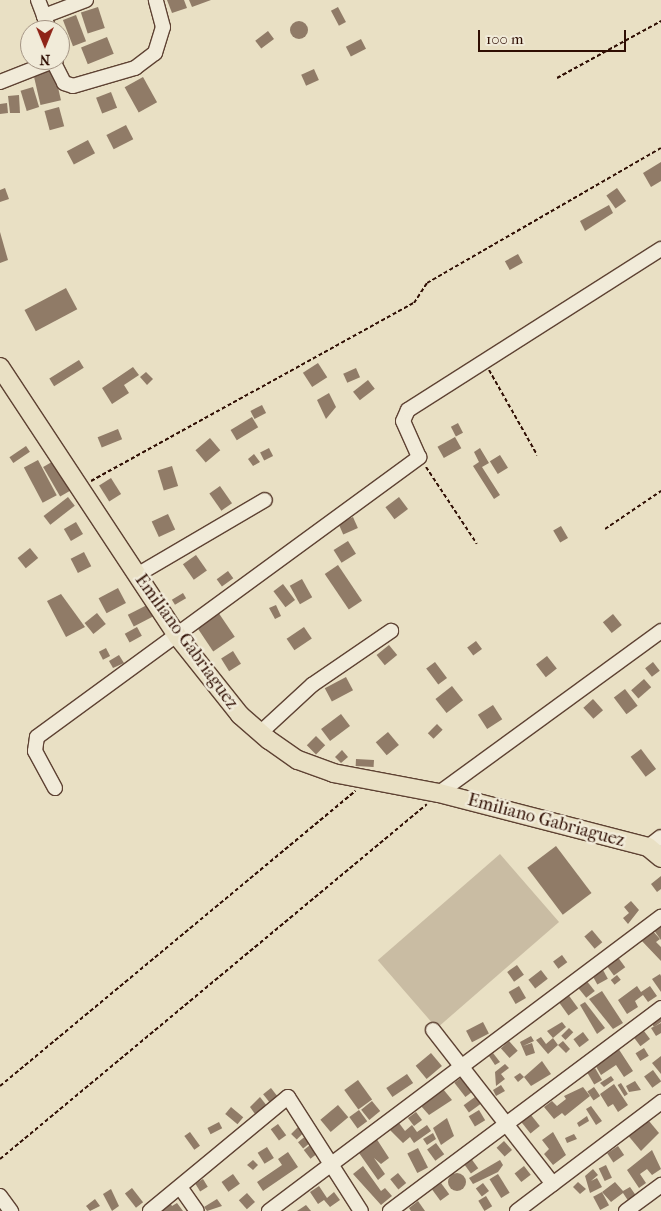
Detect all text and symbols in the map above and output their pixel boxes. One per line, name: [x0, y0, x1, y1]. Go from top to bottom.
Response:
north arrow: [20, 20, 70, 70]
scale bar: [481, 20, 628, 52]
text: 100 m: [486, 30, 524, 48]
text: N: [40, 51, 50, 68]
street label: Emiliano Gabriaguez: [130, 570, 242, 714]
street label: Emiliano Gabriaguez: [465, 790, 627, 852]

